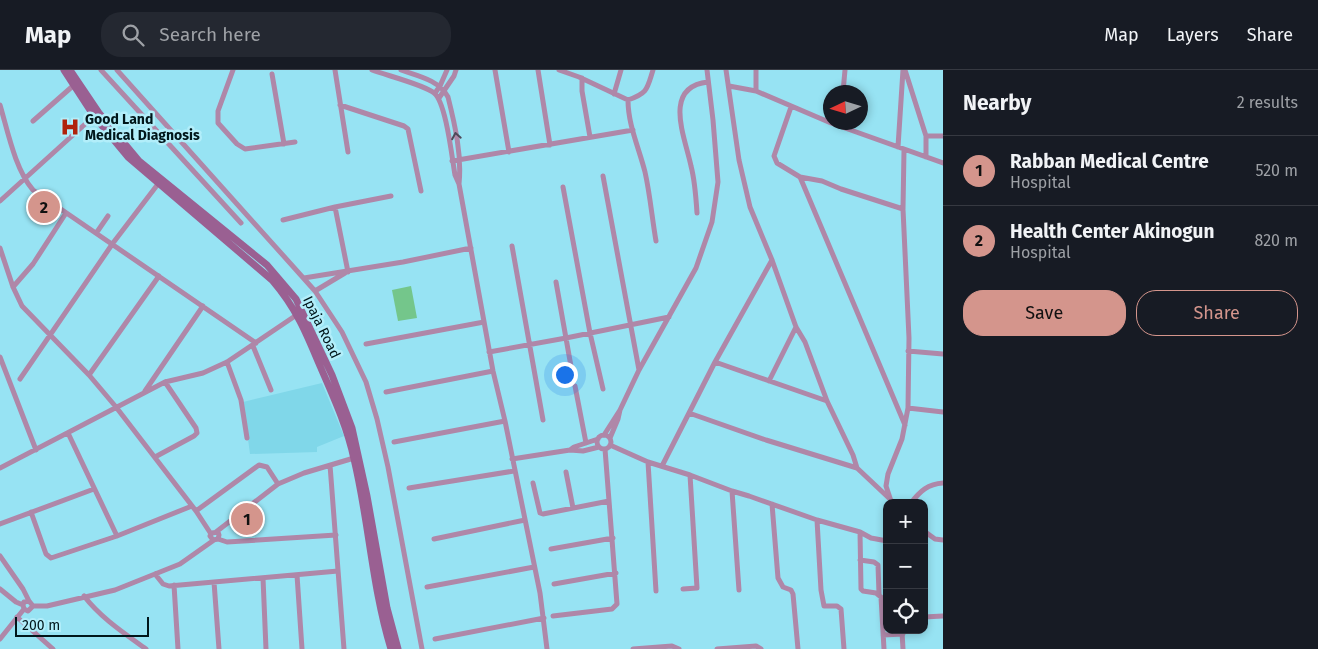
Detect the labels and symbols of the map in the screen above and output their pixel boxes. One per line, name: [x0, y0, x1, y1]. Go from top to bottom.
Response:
north arrow: [823, 85, 868, 130]
place label: Good Land Medical Diagnosis: [85, 111, 200, 144]
hospital icon: Good Land Medical Diagnosis: [59, 116, 81, 138]
one-way arrow: [451, 131, 461, 140]
pin: 2: [28, 188, 60, 226]
street label: Ipaja Road: [299, 293, 344, 361]
your location: [552, 362, 578, 388]
pin: 1: [231, 500, 263, 538]
scale bar: [15, 614, 149, 637]

